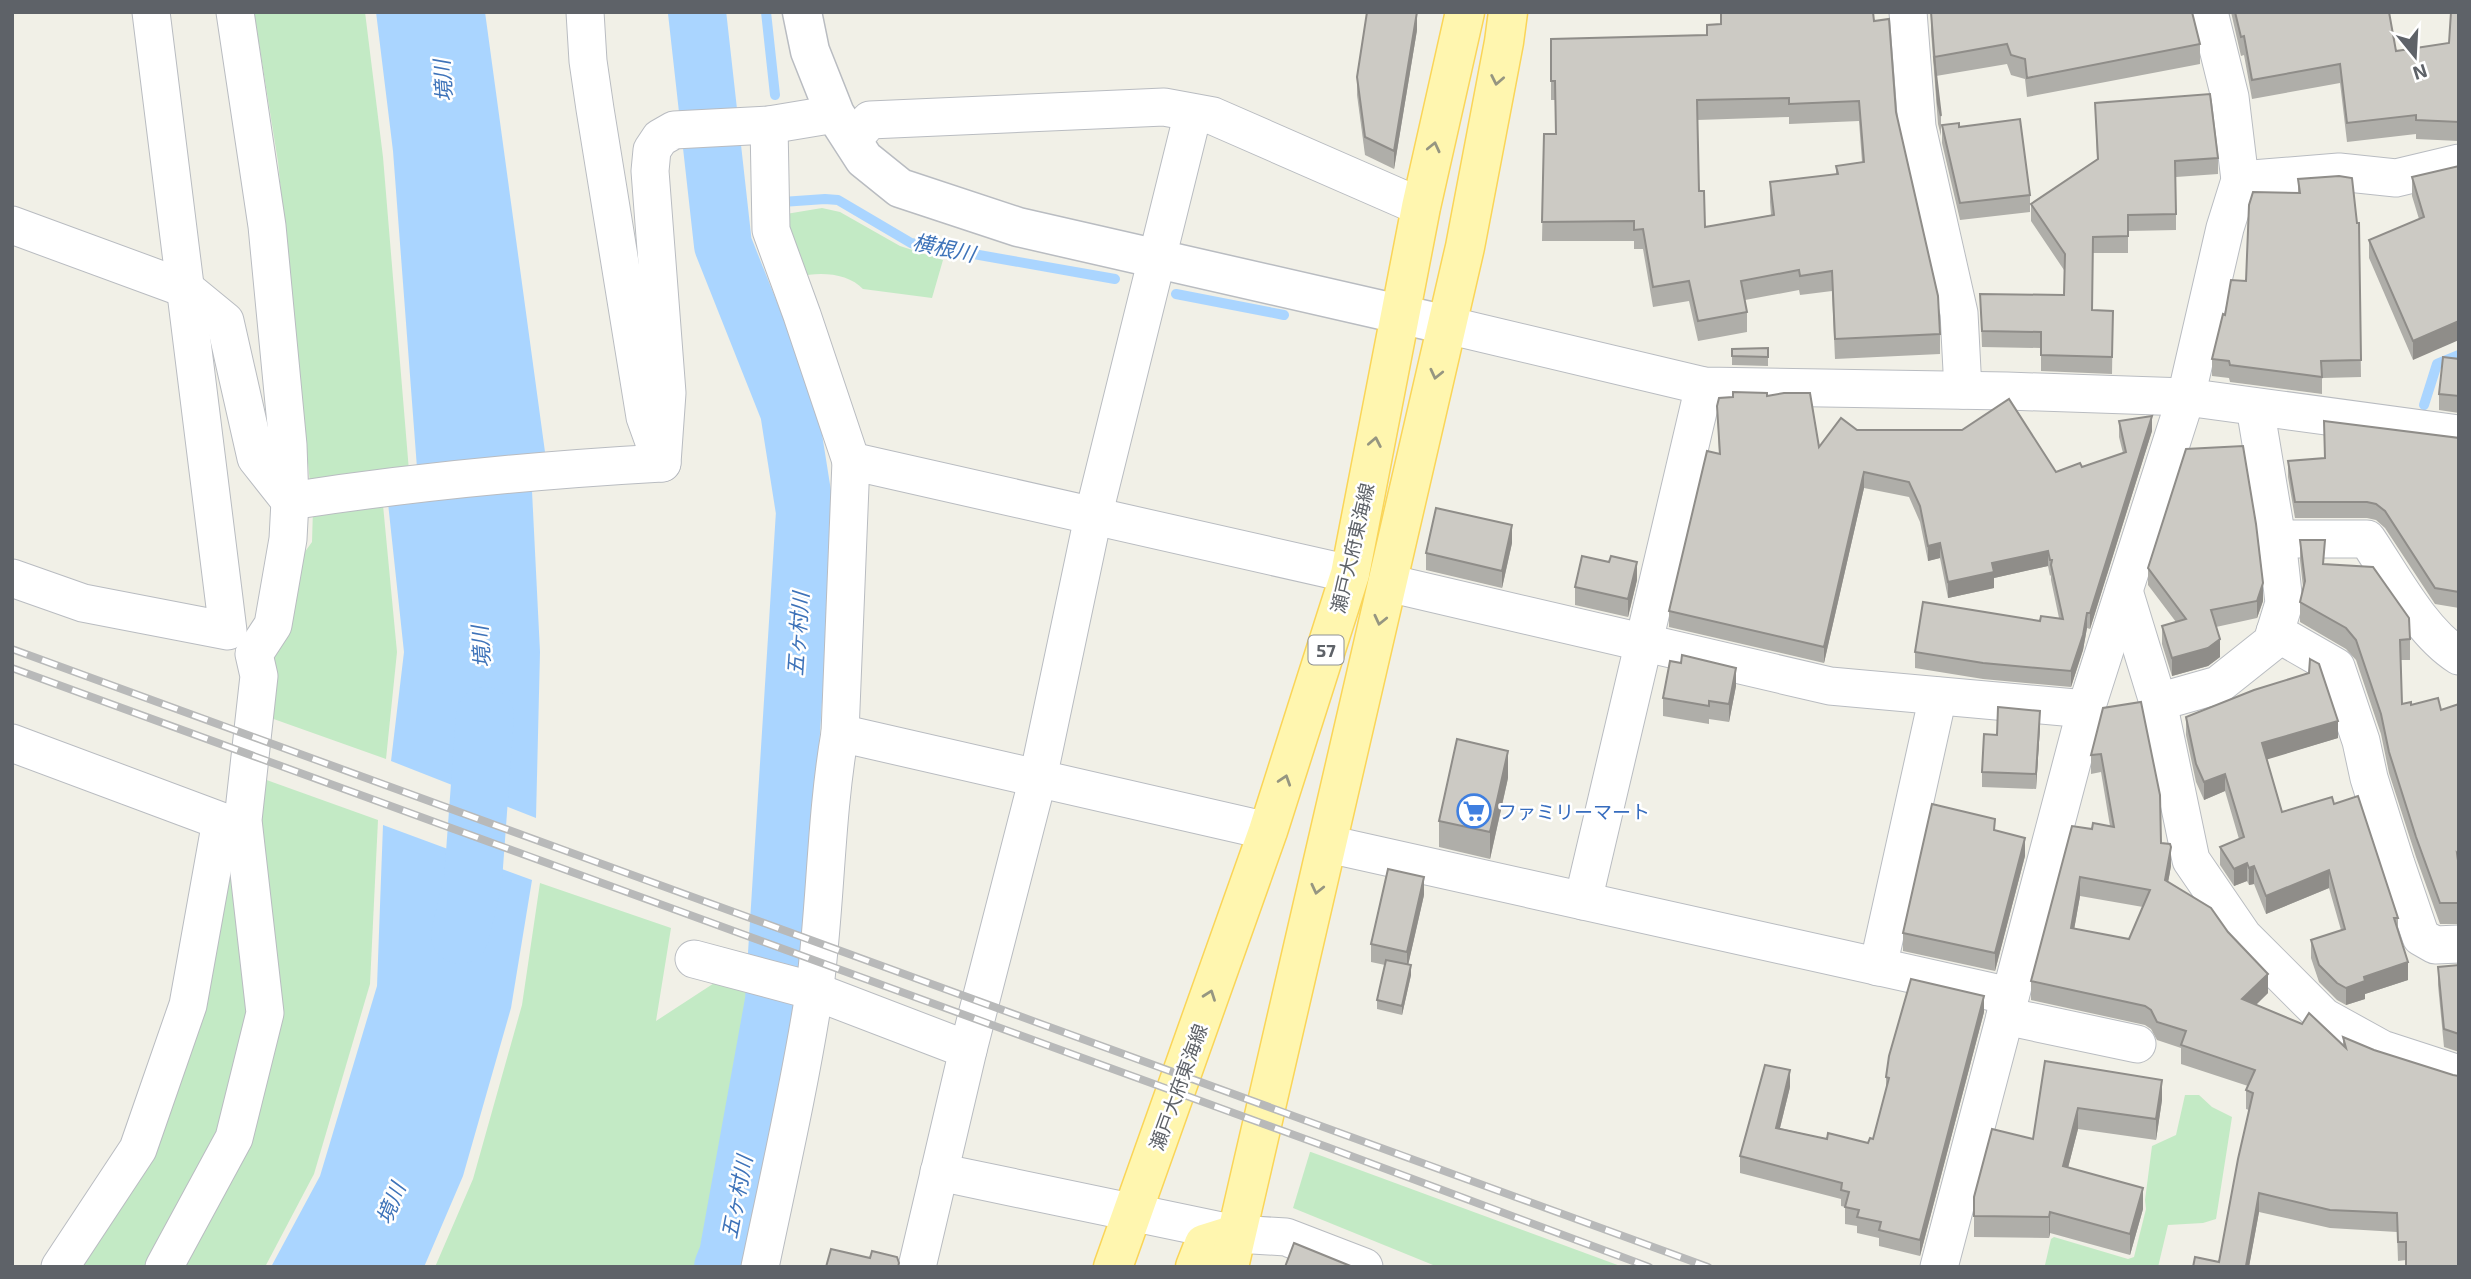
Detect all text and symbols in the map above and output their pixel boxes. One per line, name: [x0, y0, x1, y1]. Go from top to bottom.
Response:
north arrow: [2380, 21, 2450, 91]
water label: 境川: [428, 57, 456, 103]
text: N: [2410, 60, 2430, 86]
one-way arrow: [1490, 74, 1505, 86]
one-way arrow: [1426, 141, 1441, 153]
water label: 横根川: [911, 228, 979, 266]
one-way arrow: [1429, 368, 1444, 380]
one-way arrow: [1367, 436, 1382, 448]
street label: 瀬戸大府東海線: [1326, 481, 1378, 615]
water label: 五ヶ村川: [782, 589, 813, 677]
one-way arrow: [1374, 614, 1388, 626]
water label: 境川: [466, 623, 494, 669]
road number: 57: [1308, 636, 1344, 664]
one-way arrow: [1276, 774, 1291, 786]
supermarket icon: ファミリーマート: [1455, 792, 1493, 830]
place label: ファミリーマート: [1498, 800, 1650, 823]
one-way arrow: [1311, 883, 1325, 895]
one-way arrow: [1202, 990, 1216, 1002]
street label: 瀬戸大府東海線: [1144, 1021, 1212, 1153]
water label: 五ヶ村川: [716, 1151, 757, 1241]
water label: 境川: [371, 1177, 410, 1227]

